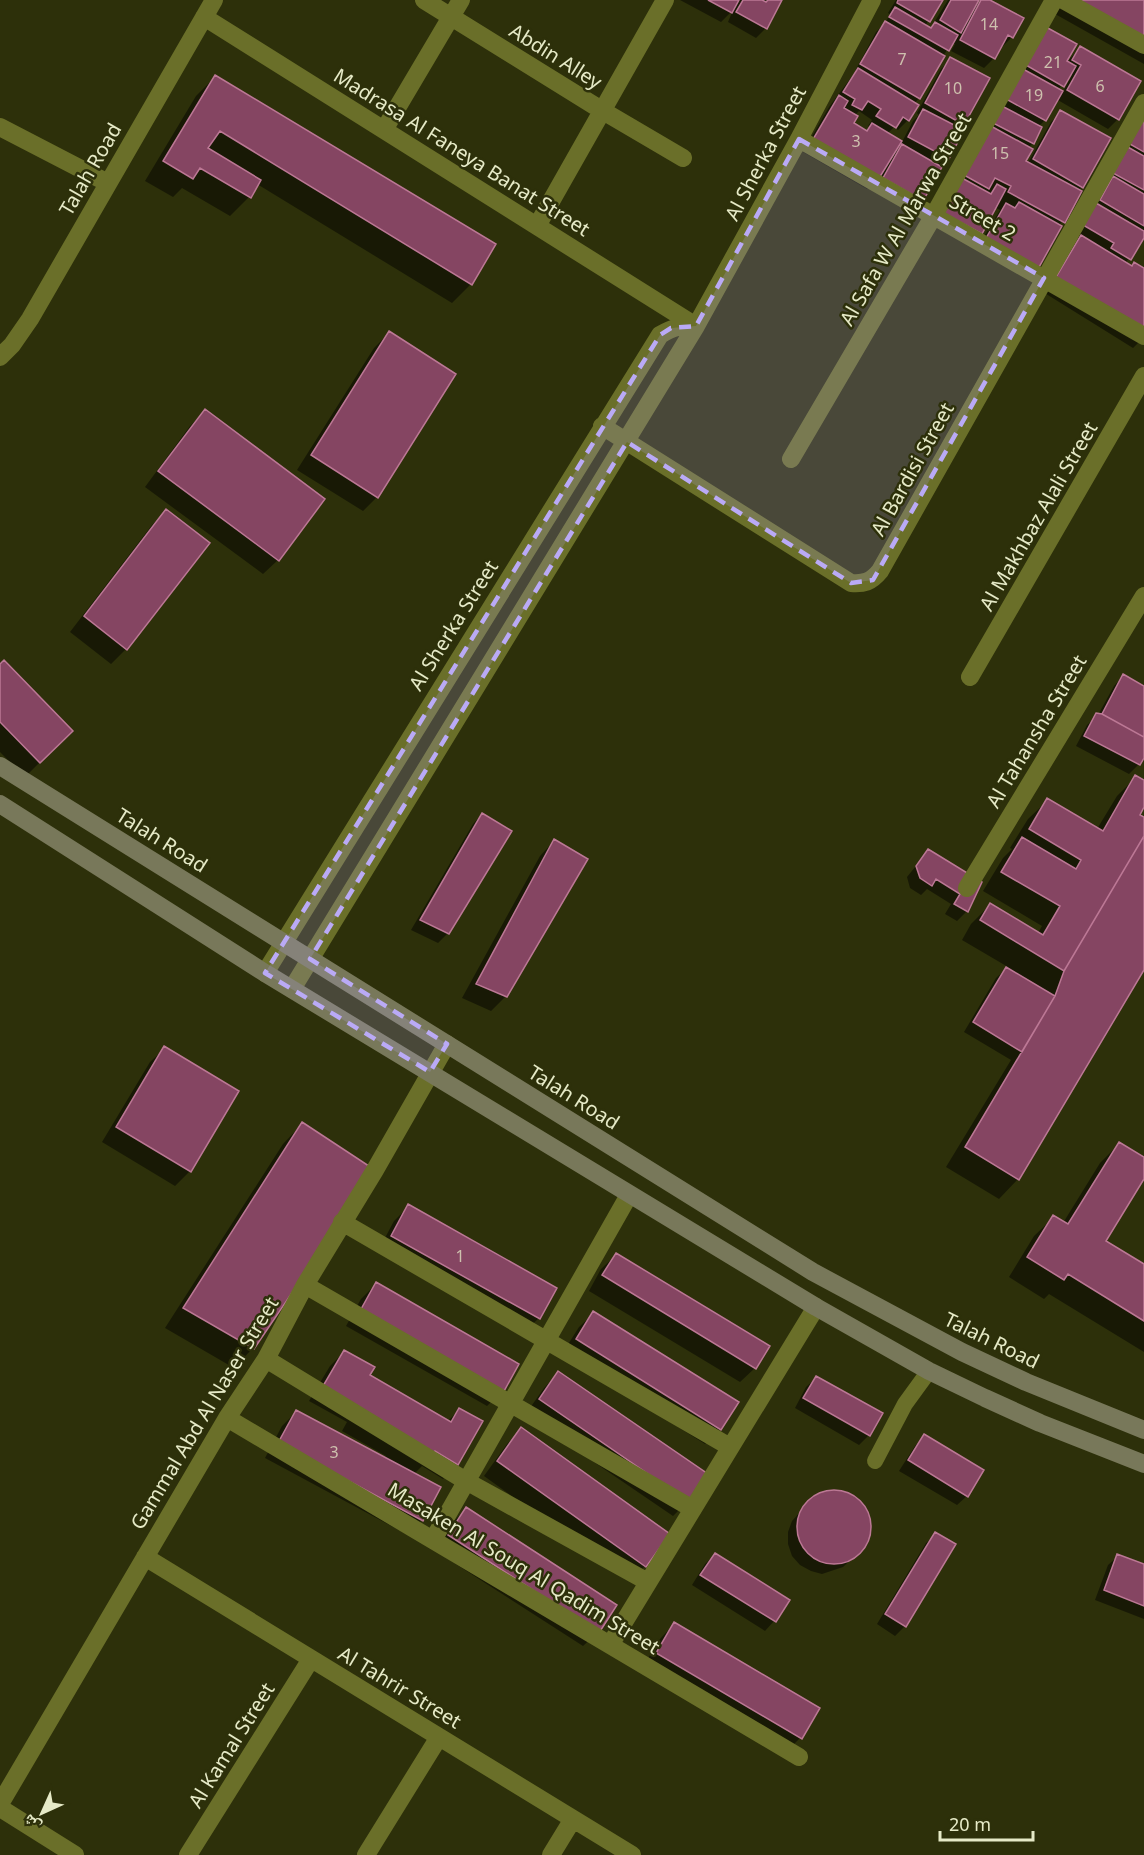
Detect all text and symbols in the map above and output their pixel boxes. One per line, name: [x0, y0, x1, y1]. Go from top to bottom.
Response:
house number: 14: [980, 13, 998, 35]
street label: Abdin Alley: [505, 17, 608, 96]
house number: 7: [897, 48, 907, 70]
house number: 21: [1044, 51, 1062, 73]
street label: Madrasa Al Faneya Banat Street: [329, 62, 595, 242]
house number: 6: [1095, 75, 1105, 97]
house number: 10: [944, 77, 962, 99]
street label: Al Sherka Street: [718, 81, 812, 225]
house number: 19: [1025, 84, 1043, 106]
street label: Al Safa W Al Marwa Street: [833, 108, 977, 330]
street label: Talah Road: [53, 118, 127, 220]
house number: 3: [851, 130, 861, 152]
house number: 15: [991, 142, 1009, 164]
street label: Street 2: [945, 187, 1021, 247]
street label: Al Bardisi Street: [864, 398, 960, 540]
street label: Al Makhbaz Alali Street: [973, 417, 1103, 615]
street label: Al Sherka Street: [402, 555, 504, 695]
street label: Al Tahansha Street: [980, 649, 1092, 813]
street label: Talah Road: [111, 801, 213, 879]
street label: Talah Road: [523, 1058, 625, 1136]
house number: 1: [455, 1245, 465, 1267]
street label: Gammal Abd Al Naser Street: [124, 1292, 284, 1534]
street label: Talah Road: [940, 1305, 1044, 1375]
house number: 3: [329, 1441, 339, 1463]
street label: Masaken Al Souq Al Qadim Street: [383, 1476, 665, 1660]
street label: Al Tahrir Street: [333, 1640, 467, 1734]
street label: Al Kamal Street: [182, 1677, 280, 1813]
north arrow: [12, 1783, 72, 1843]
scale bar: [940, 1804, 1033, 1842]
text: ش: [18, 1810, 45, 1837]
text: 20 m: [949, 1812, 991, 1836]

